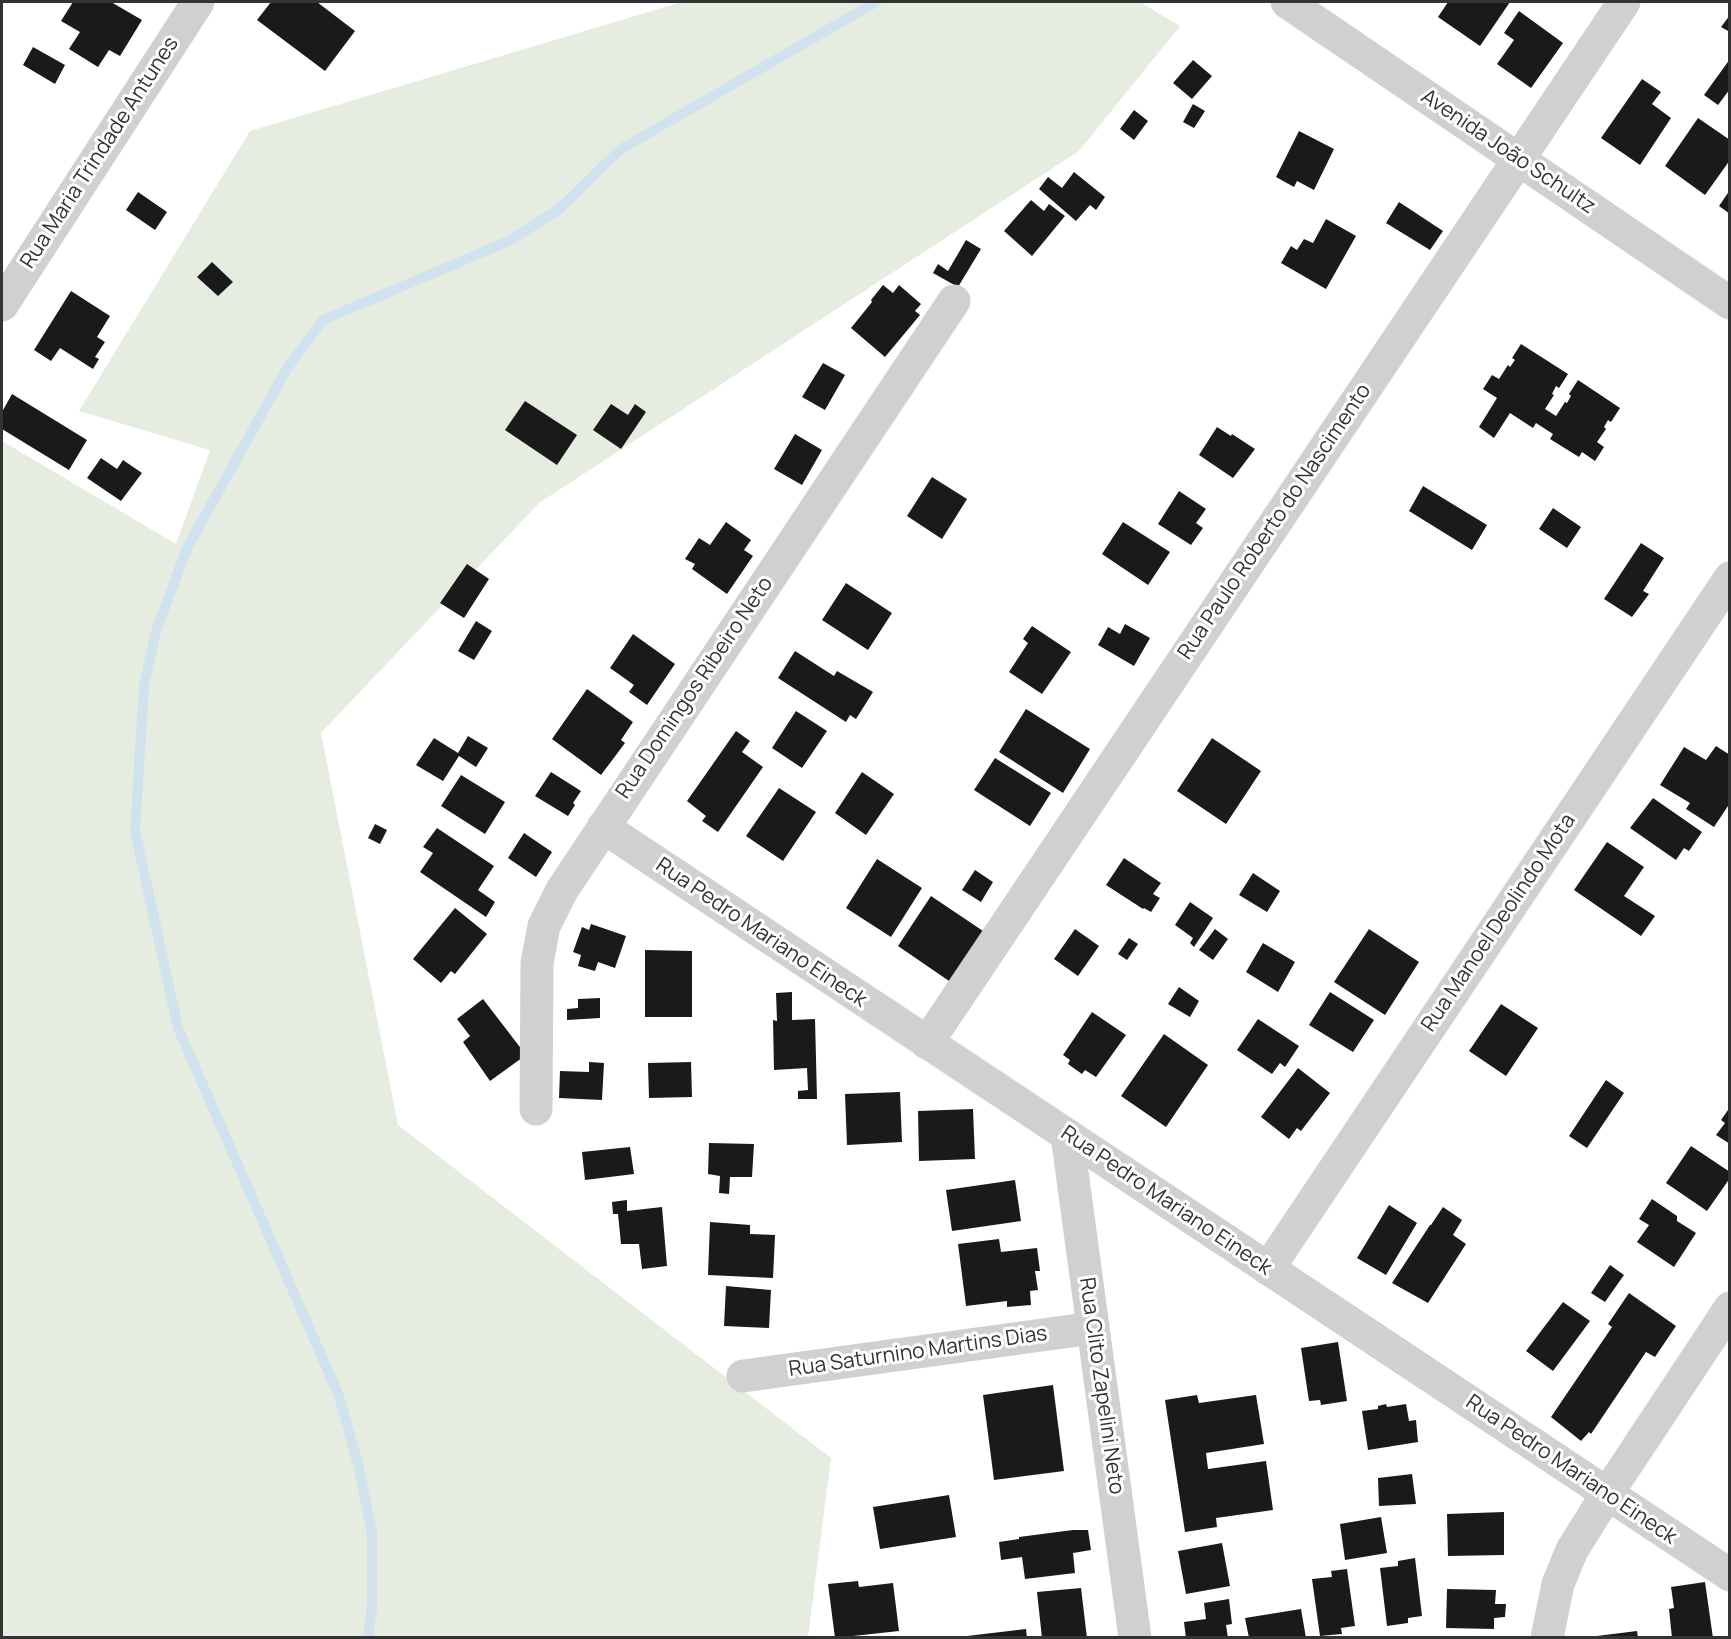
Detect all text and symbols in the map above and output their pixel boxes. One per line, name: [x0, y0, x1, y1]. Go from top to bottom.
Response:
street label: Rua Maria Trindade Antunes: [16, 33, 184, 273]
street label: Avenida João Schultz: [1416, 84, 1600, 220]
street label: Rua Paulo Roberto do Nascimento: [1173, 379, 1377, 665]
street label: Rua Domingos Ribeiro Neto: [611, 572, 779, 804]
street label: Rua Manoel Deolindo Mota: [1417, 809, 1581, 1037]
street label: Rua Pedro Mariano Eineck: [651, 853, 871, 1013]
street label: Rua Pedro Mariano Eineck: [1056, 1121, 1276, 1281]
street label: Rua Clito Zapelini Neto: [1073, 1276, 1129, 1496]
street label: Rua Saturnino Martins Dias: [787, 1321, 1049, 1383]
street label: Rua Pedro Mariano Eineck: [1461, 1390, 1681, 1550]

